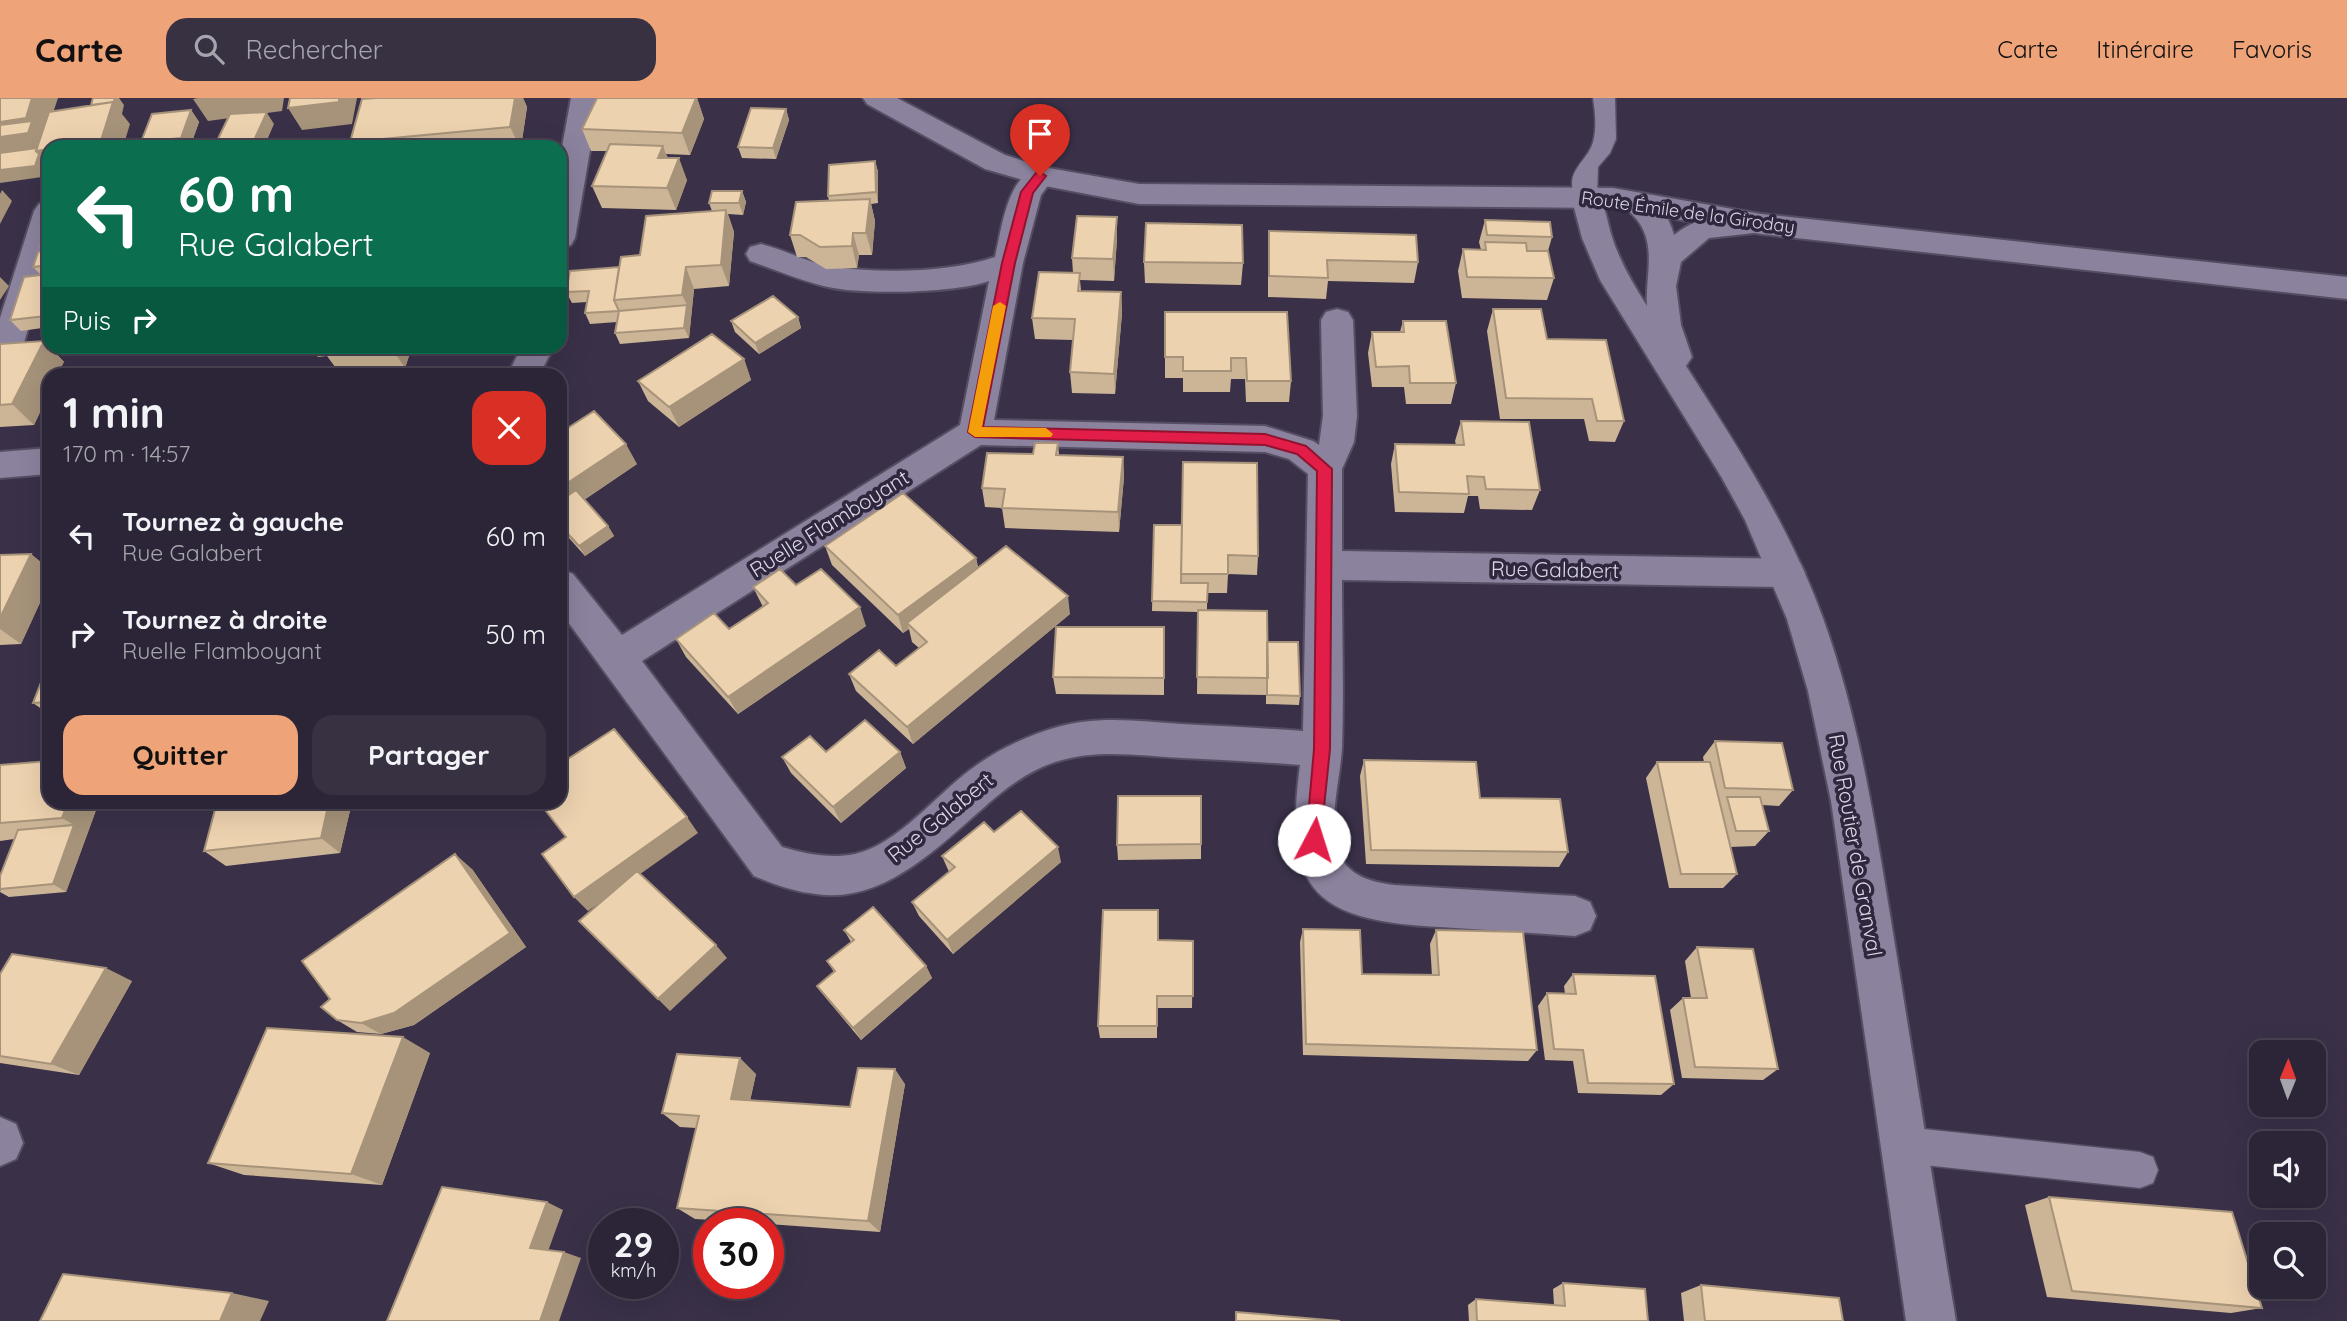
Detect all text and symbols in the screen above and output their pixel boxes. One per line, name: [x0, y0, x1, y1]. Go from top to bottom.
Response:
search box: [166, 18, 656, 81]
text: Carte: [35, 29, 124, 70]
icon: search: [190, 30, 228, 68]
text: Rechercher: [246, 33, 383, 66]
text: Carte: [1997, 34, 2058, 64]
text: Itinéraire: [2096, 34, 2194, 64]
text: Favoris: [2232, 34, 2312, 64]
pin: [1010, 104, 1070, 176]
icon: arrive: [1021, 115, 1059, 153]
text: 60 m: [178, 163, 294, 224]
icon: left: [63, 168, 154, 259]
street label: Route Émile de la Giroday: [1580, 186, 1796, 238]
text: Rue Galabert: [178, 224, 374, 264]
icon: right: [125, 301, 163, 339]
text: Puis: [63, 304, 111, 337]
text: 1 min: [63, 386, 165, 439]
button: close: [472, 391, 546, 465]
text: 170 m · 14:57: [63, 439, 190, 468]
street label: Ruelle Flamboyant: [745, 464, 913, 582]
text: Tournez à gauche: [122, 505, 344, 538]
icon: left: [63, 517, 101, 555]
text: 60 m: [486, 520, 546, 553]
text: Rue Galabert: [122, 538, 263, 567]
street label: Rue Galabert: [1491, 555, 1619, 583]
text: Tournez à droite: [122, 603, 327, 636]
icon: right: [63, 615, 101, 653]
text: 50 m: [486, 618, 546, 651]
text: Ruelle Flamboyant: [122, 636, 322, 665]
button: Quitter: [63, 715, 298, 795]
button: Partager: [312, 715, 546, 795]
street label: Rue Routier de Granval: [1824, 732, 1888, 958]
street label: Rue Galabert: [882, 767, 998, 867]
position arrow: [1277, 803, 1351, 877]
north arrow: [2249, 1040, 2326, 1116]
map controls: [2249, 1040, 2326, 1299]
button: sound: [2249, 1131, 2326, 1208]
speed limit sign: 30: [693, 1208, 784, 1299]
text: 29: [614, 1222, 653, 1266]
button: search: [2249, 1222, 2326, 1299]
text: km/h: [611, 1259, 656, 1282]

